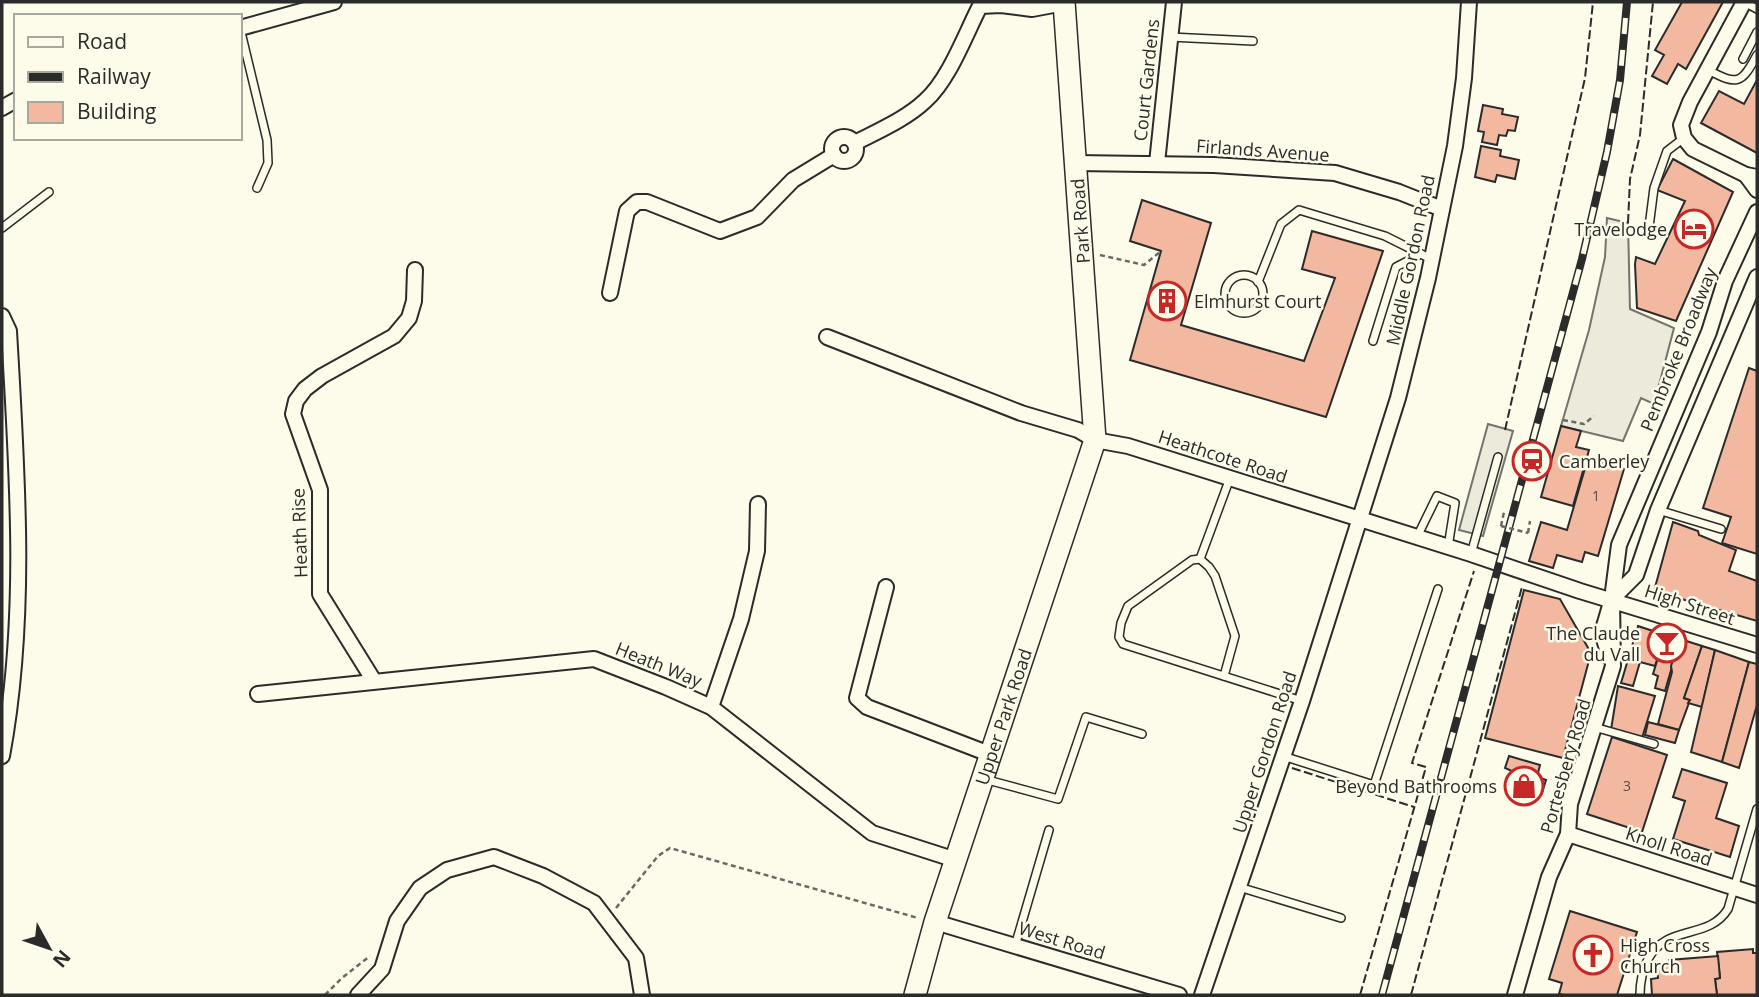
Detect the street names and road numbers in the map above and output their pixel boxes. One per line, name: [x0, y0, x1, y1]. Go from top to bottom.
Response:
street label: Court Gardens: [1128, 18, 1164, 142]
street label: Firlands Avenue: [1195, 133, 1331, 167]
street label: Middle Gordon Road: [1380, 172, 1440, 348]
street label: Park Road: [1065, 178, 1095, 264]
street label: Pembroke Broadway: [1634, 263, 1722, 435]
street label: Heathcote Road: [1155, 424, 1291, 488]
street label: Heath Rise: [285, 488, 313, 578]
street label: High Street: [1642, 578, 1738, 630]
street label: Heath Way: [612, 636, 707, 693]
street label: Upper Park Road: [969, 645, 1037, 788]
street label: Upper Gordon Road: [1226, 668, 1302, 836]
street label: Portesbery Road: [1534, 696, 1596, 836]
street label: Knoll Road: [1623, 821, 1715, 871]
street label: West Road: [1016, 915, 1108, 965]

